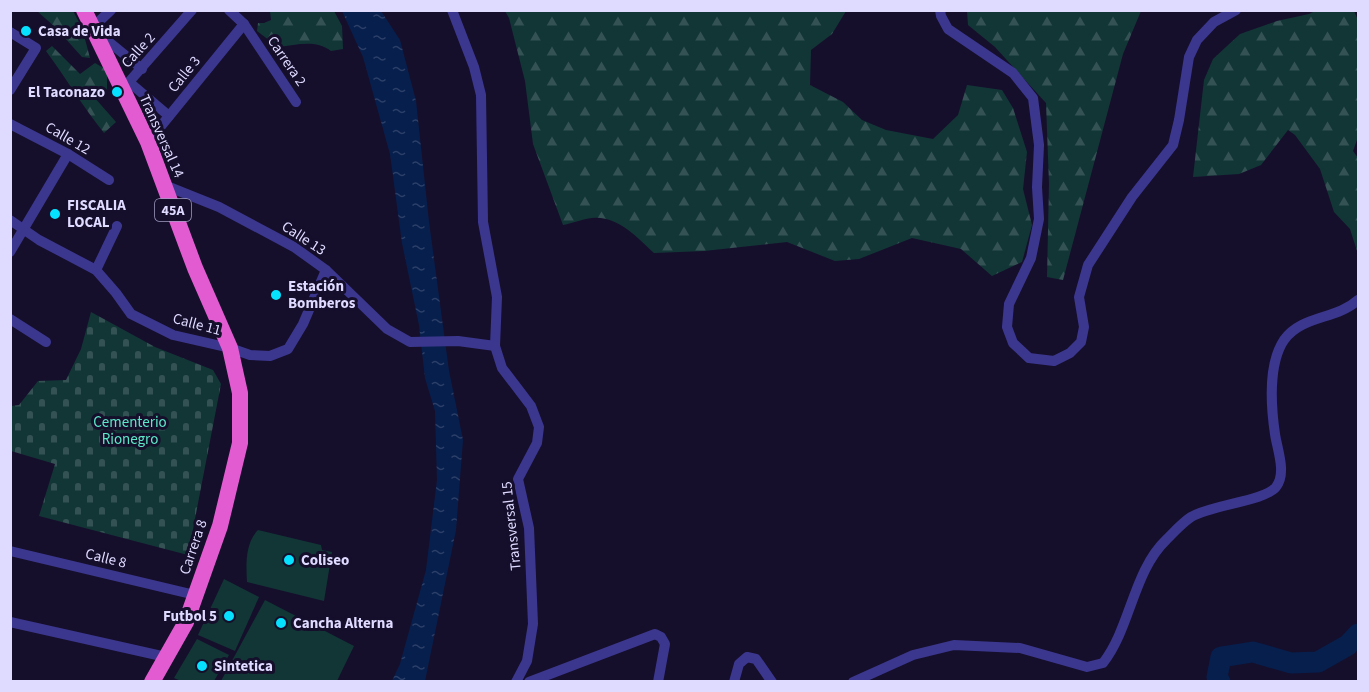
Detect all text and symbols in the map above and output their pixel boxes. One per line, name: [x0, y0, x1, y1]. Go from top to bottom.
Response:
place label: Casa de Vida: [38, 21, 121, 42]
marker: Casa de Vida: [19, 24, 33, 38]
street label: Calle 2: [117, 28, 160, 73]
street label: Carrera 2: [262, 32, 311, 91]
street label: Calle 3: [163, 52, 206, 97]
place label: El Taconazo: [28, 82, 105, 103]
marker: El Taconazo: [110, 85, 124, 99]
street label: Transversal 14: [134, 91, 190, 182]
street label: Calle 12: [41, 117, 94, 160]
place label: FISCALIA LOCAL: [67, 195, 126, 233]
road number: 45A: [155, 199, 191, 221]
marker: FISCALIA LOCAL: [48, 207, 62, 221]
street label: Calle 13: [277, 216, 330, 261]
place label: Estación Bomberos: [288, 276, 356, 314]
marker: Estación Bomberos: [269, 288, 283, 302]
street label: Calle 11: [170, 308, 223, 341]
park label: Cementerio Rionegro: [93, 412, 167, 450]
street label: Transversal 15: [496, 480, 527, 571]
street label: Carrera 8: [174, 517, 213, 577]
street label: Calle 8: [83, 543, 129, 574]
place label: Coliseo: [301, 550, 349, 571]
marker: Coliseo: [282, 553, 296, 567]
place label: Futbol 5: [163, 606, 217, 627]
marker: Futbol 5: [222, 609, 236, 623]
place label: Cancha Alterna: [293, 613, 393, 634]
marker: Cancha Alterna: [274, 616, 288, 630]
place label: Sintetica: [214, 656, 273, 677]
marker: Sintetica: [195, 659, 209, 673]

